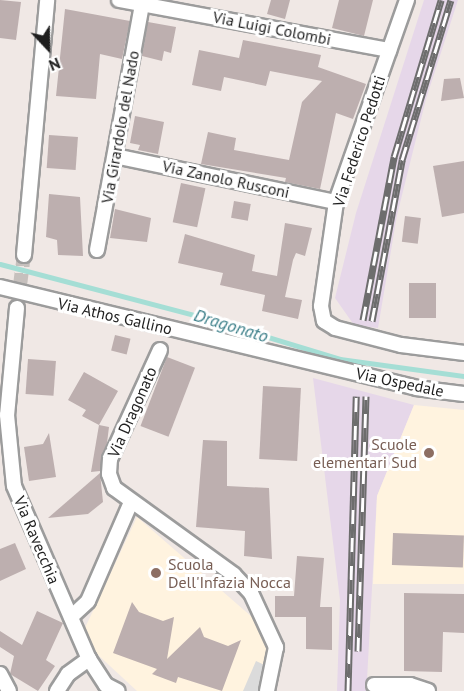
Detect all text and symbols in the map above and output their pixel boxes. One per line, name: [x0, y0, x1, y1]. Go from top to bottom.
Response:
street label: Via Luigi Colombi: [211, 7, 333, 49]
north arrow: [18, 18, 78, 78]
street label: Via Girardolo del Nado: [97, 49, 143, 205]
text: N: [46, 53, 63, 76]
street label: Via Federico Pedotti: [329, 73, 389, 209]
street label: Via Zanolo Rusconi: [160, 156, 292, 202]
street label: Via Athos Gallino: [56, 293, 174, 339]
water label: Dragonato: [191, 304, 271, 348]
street label: Via Ospedale: [354, 363, 446, 401]
street label: Via Dragonato: [103, 364, 161, 460]
place label: Scuole elementari Sud: [313, 434, 417, 472]
marker: Scuole elementari Sud: [422, 446, 436, 460]
street label: Via Ravecchia: [10, 493, 64, 587]
place label: Scuola Dell'Infazia Nocca: [168, 554, 291, 592]
marker: Scuola Dell'Infazia Nocca: [149, 566, 163, 580]

